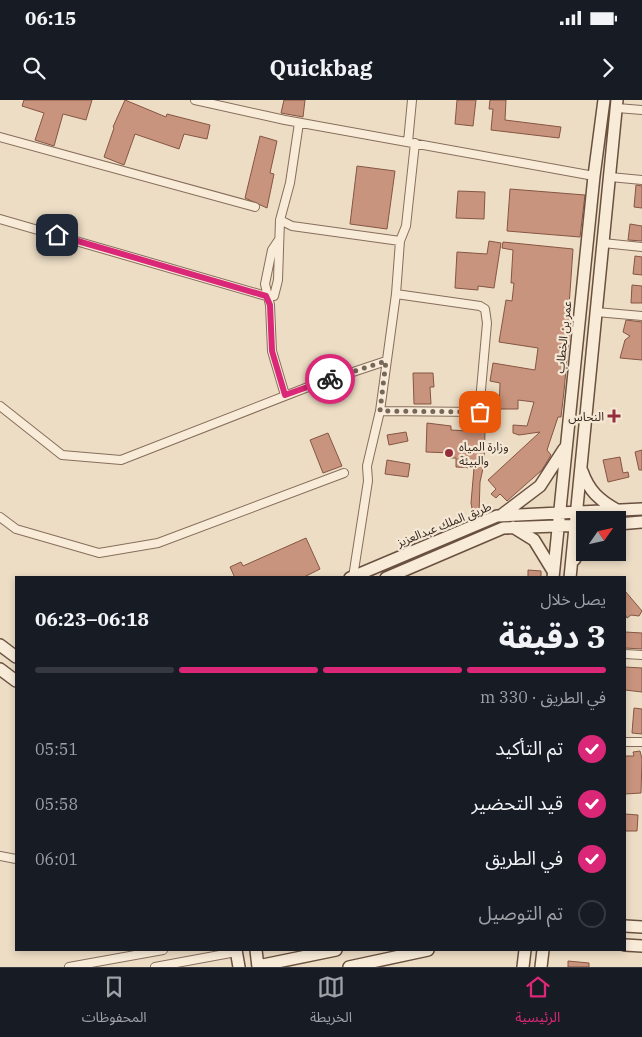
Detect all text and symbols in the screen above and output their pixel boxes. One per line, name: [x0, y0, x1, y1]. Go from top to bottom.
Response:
text: 06:15: [25, 6, 76, 30]
text: Quickbag: [270, 53, 373, 82]
icon: search: [20, 54, 48, 82]
icon: forward: [594, 54, 622, 82]
pin: [36, 214, 78, 256]
icon: home: [43, 221, 71, 249]
street label: عمر بن الخطاب: [552, 300, 575, 374]
courier: [305, 354, 355, 404]
icon: bike: [316, 365, 344, 393]
pin: [459, 391, 501, 433]
icon: bag: [466, 398, 494, 426]
place label: النحاس: [568, 409, 604, 424]
marker: النحاس: [608, 410, 620, 422]
place label: وزارة المياه والبيئة: [459, 439, 509, 468]
marker: وزارة المياه والبيئة: [443, 447, 455, 459]
street label: طريق الملك عبدالعزيز: [394, 498, 494, 551]
north arrow: [576, 511, 626, 561]
map controls: [576, 511, 626, 561]
text: يصل خلال: [541, 589, 606, 609]
text: 06:18–06:23: [35, 607, 149, 631]
text: 3 دقيقة: [499, 615, 606, 657]
text: في الطريق · 330 m: [480, 687, 606, 707]
icon: check: [578, 735, 606, 763]
text: تم التأكيد: [495, 736, 563, 760]
text: 05:51: [35, 739, 78, 759]
icon: check: [578, 790, 606, 818]
text: قيد التحضير: [472, 791, 563, 815]
text: 05:58: [35, 794, 78, 814]
icon: check: [578, 845, 606, 873]
text: في الطريق: [485, 846, 563, 870]
text: 06:01: [35, 849, 78, 869]
text: تم التوصيل: [479, 901, 563, 925]
tab: المحفوظات: [82, 973, 147, 1032]
tab: الخريطة: [310, 973, 352, 1032]
tab: الرئيسية: [515, 973, 560, 1032]

